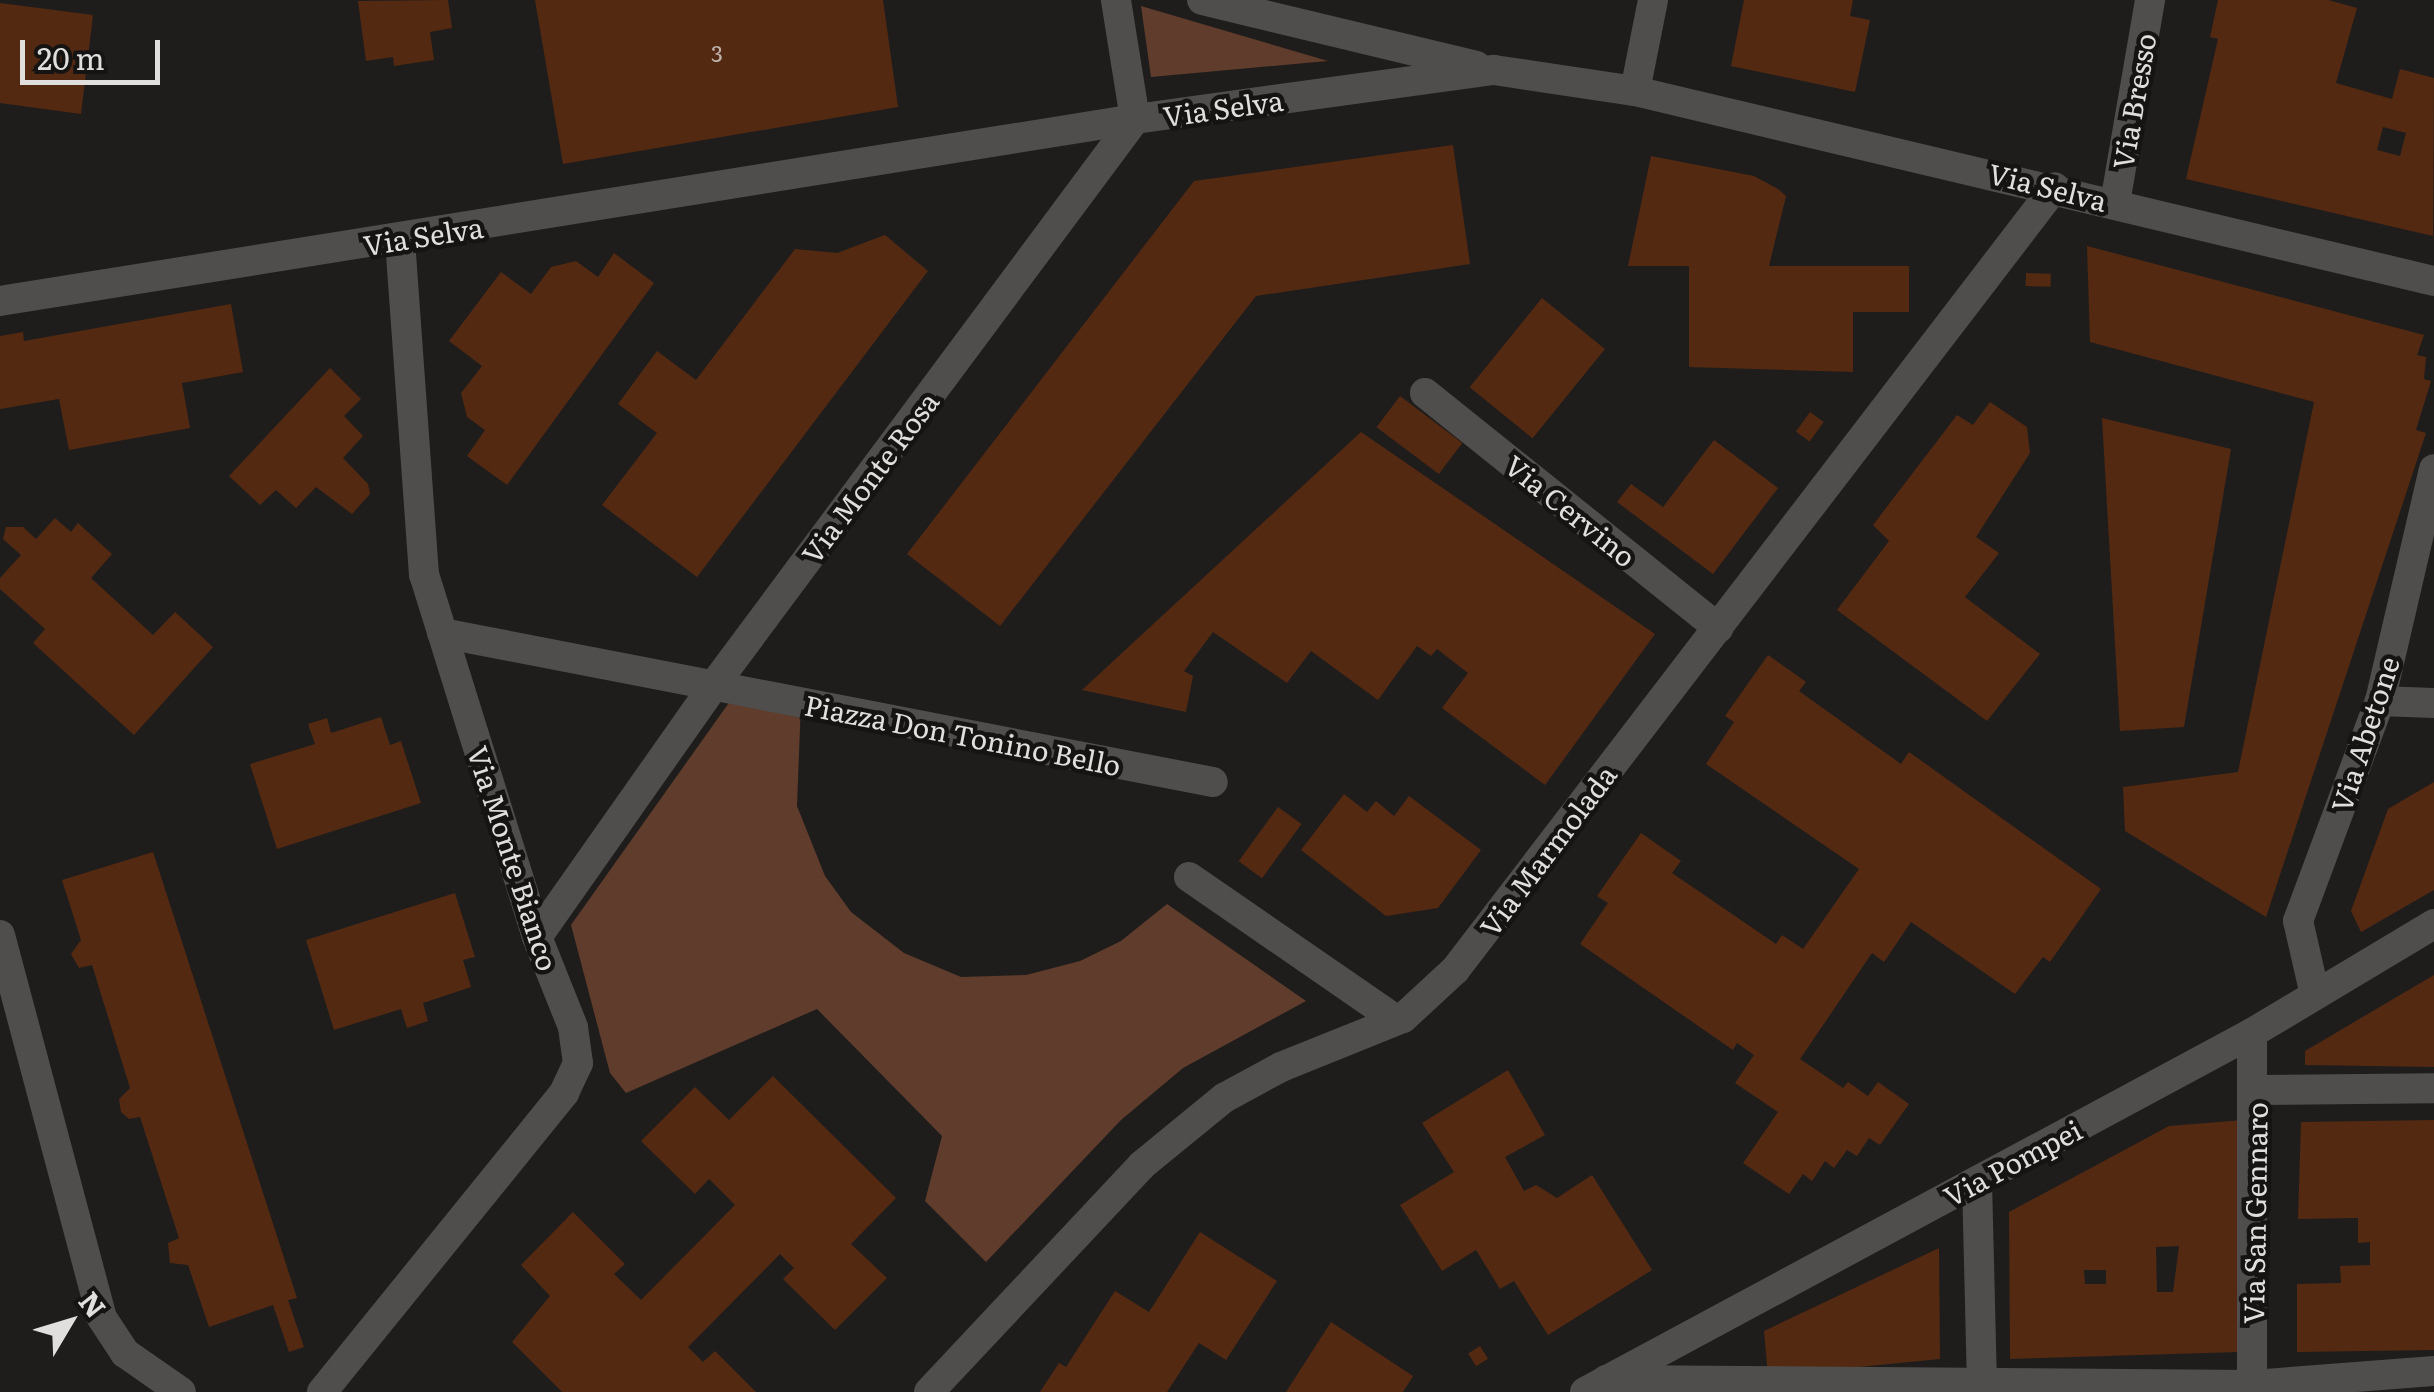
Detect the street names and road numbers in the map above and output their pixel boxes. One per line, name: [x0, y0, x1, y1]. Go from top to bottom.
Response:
street label: Via Bresso: [2105, 30, 2161, 172]
street label: Via Selva: [1161, 82, 1285, 132]
street label: Via Selva: [1985, 155, 2111, 217]
street label: Via Selva: [361, 209, 485, 261]
street label: Via Monte Rosa: [794, 385, 944, 569]
street label: Via Cervino: [1499, 447, 1643, 573]
street label: Via Abetone: [2323, 652, 2405, 816]
street label: Piazza Don Tonino Bello: [802, 687, 1124, 781]
street label: Via Monte Bianco: [462, 741, 566, 975]
street label: Via Marmolada: [1472, 758, 1622, 942]
street label: Via San Gennaro: [2235, 1102, 2273, 1324]
street label: Via Pompei: [1937, 1112, 2087, 1212]

